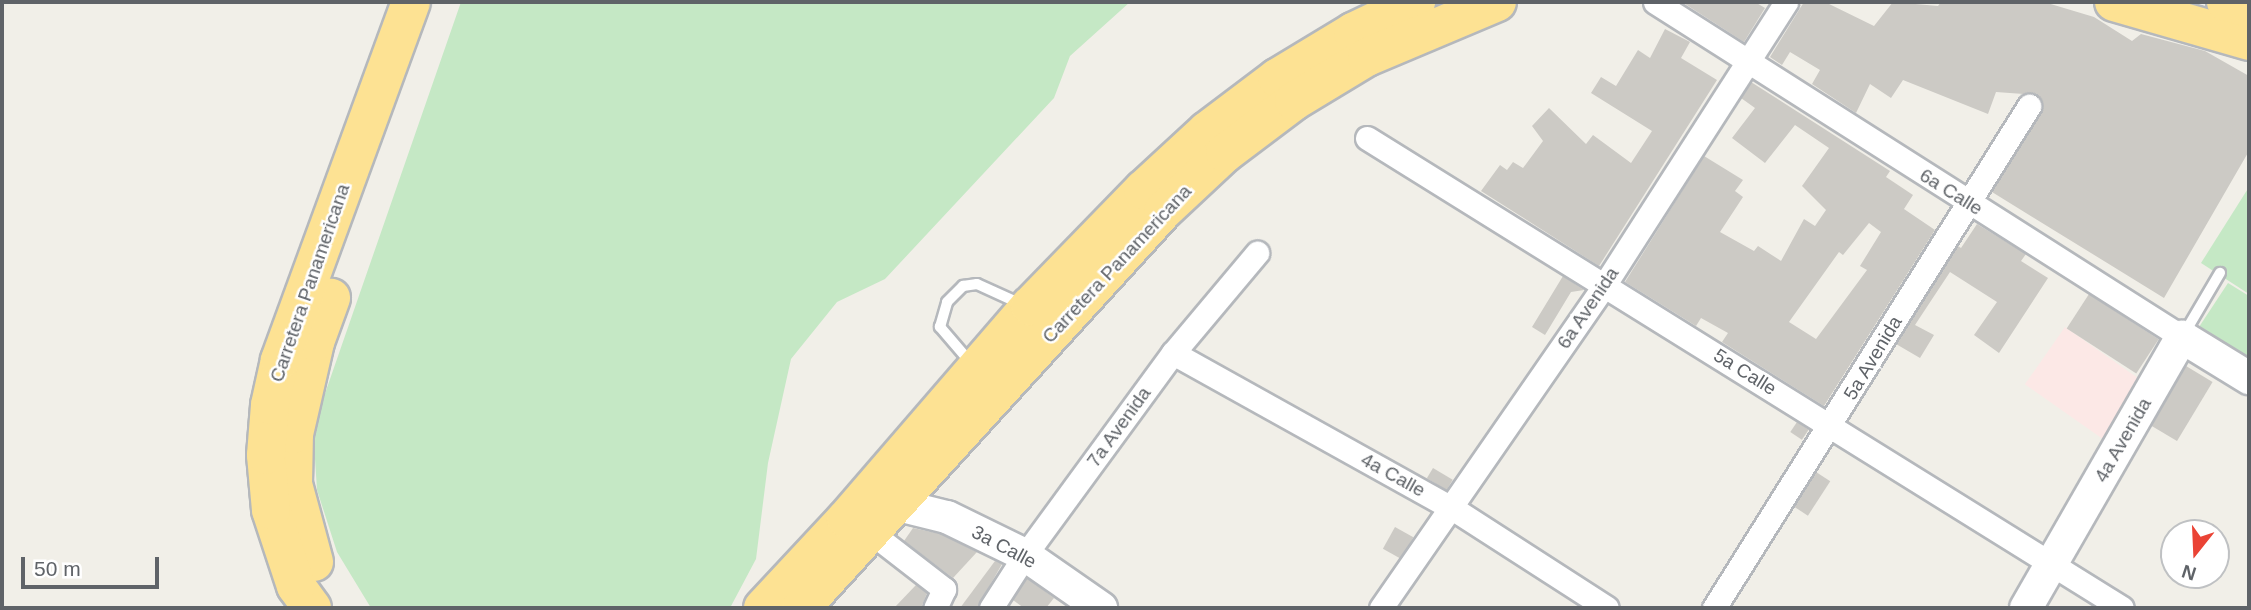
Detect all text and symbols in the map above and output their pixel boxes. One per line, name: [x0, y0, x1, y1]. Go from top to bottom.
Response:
street label: 6a Calle: [1915, 164, 1987, 220]
street label: Carretera Panamericana: [1038, 180, 1196, 348]
street label: Carretera Panamericana: [265, 181, 355, 385]
street label: 6a Avenida: [1552, 262, 1624, 354]
street label: 5a Avenida: [1839, 312, 1907, 404]
street label: 5a Calle: [1709, 344, 1781, 400]
street label: 7a Avenida: [1082, 382, 1156, 472]
street label: 4a Avenida: [2089, 393, 2157, 487]
street label: 4a Calle: [1357, 448, 1429, 502]
north arrow: [2160, 519, 2230, 589]
street label: 3a Calle: [968, 521, 1040, 573]
scale bar: [24, 544, 163, 588]
text: 50 m: [34, 557, 81, 580]
text: N: [2179, 560, 2199, 585]

